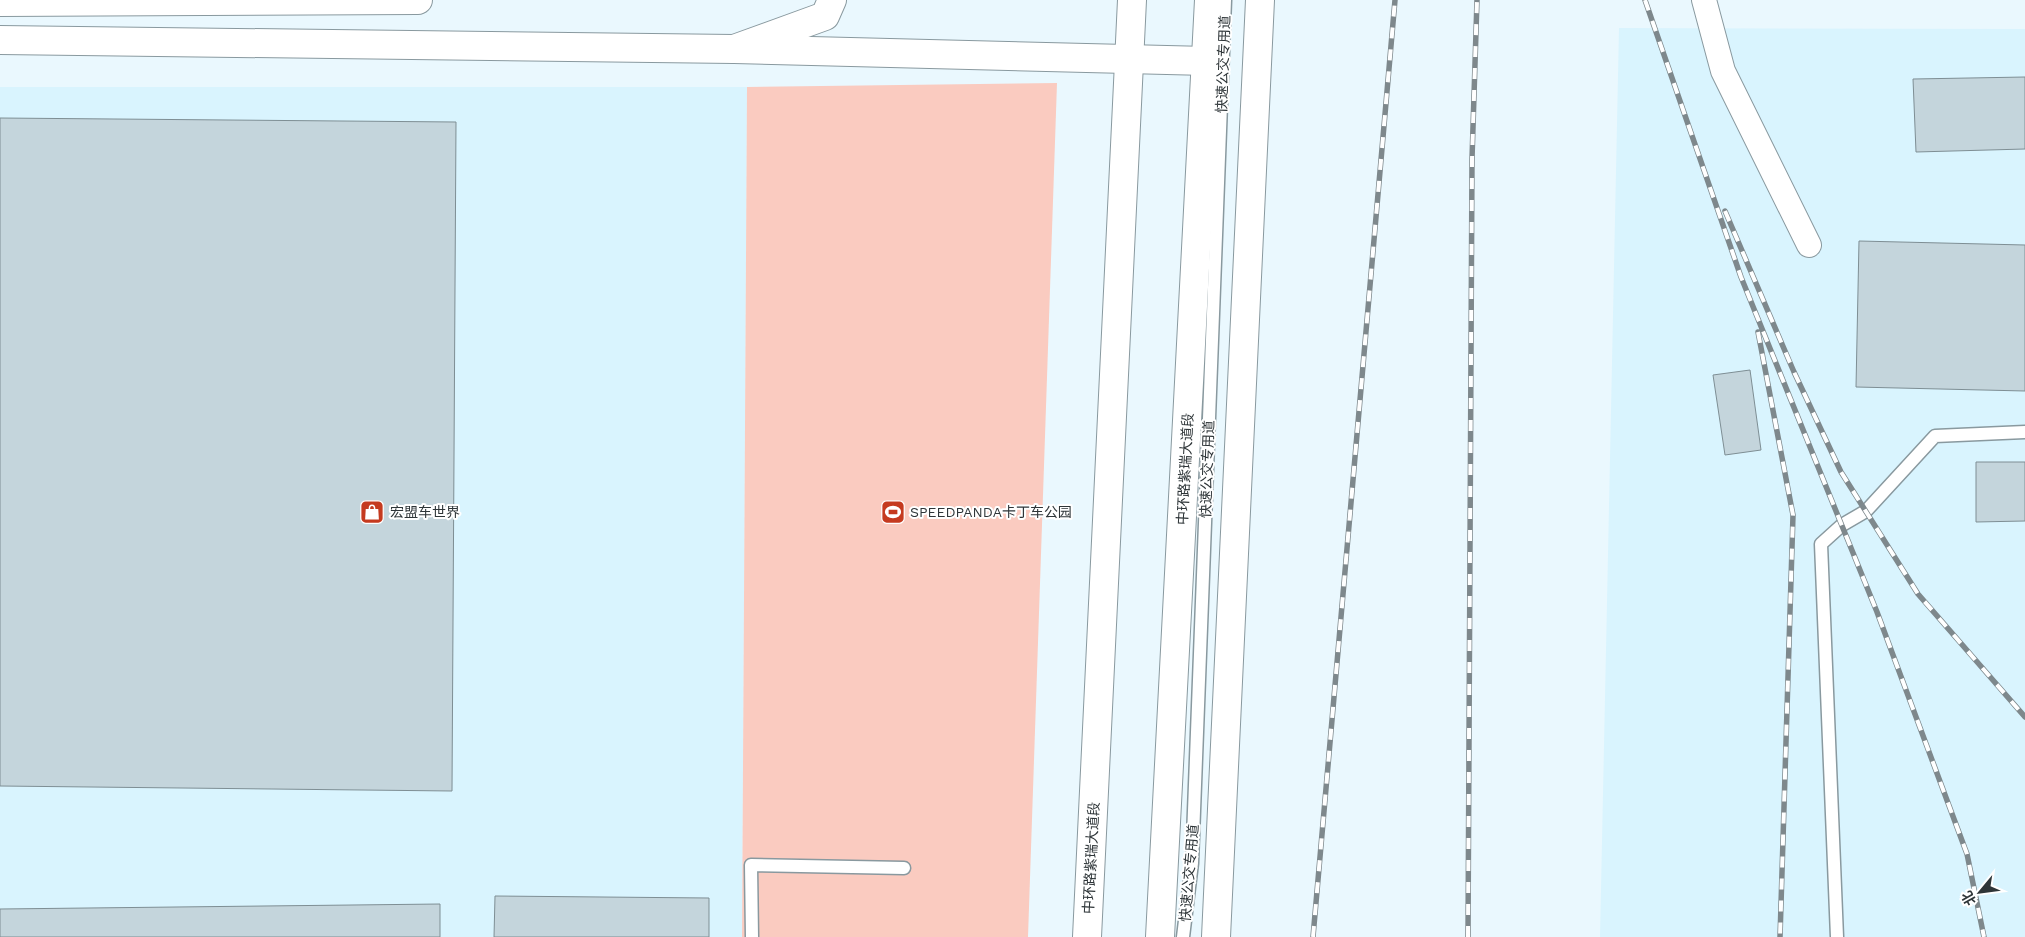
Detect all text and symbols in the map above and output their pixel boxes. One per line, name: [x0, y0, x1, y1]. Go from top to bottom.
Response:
street label: 快速公交专用道: [1213, 15, 1233, 113]
street label: 中环路紫瑞大道段: [1174, 413, 1196, 525]
street label: 快速公交专用道: [1197, 420, 1217, 518]
shop icon: 宏盟车世界: [359, 499, 385, 525]
sports icon: SPEEDPANDA卡丁车公园: [880, 499, 906, 525]
place label: 宏盟车世界: [390, 504, 460, 520]
place label: SPEEDPANDA卡丁车公园: [910, 504, 1072, 520]
street label: 中环路紫瑞大道段: [1080, 802, 1102, 914]
street label: 快速公交专用道: [1177, 823, 1201, 923]
north arrow: [1955, 867, 2005, 917]
text: 北: [1958, 888, 1979, 908]

